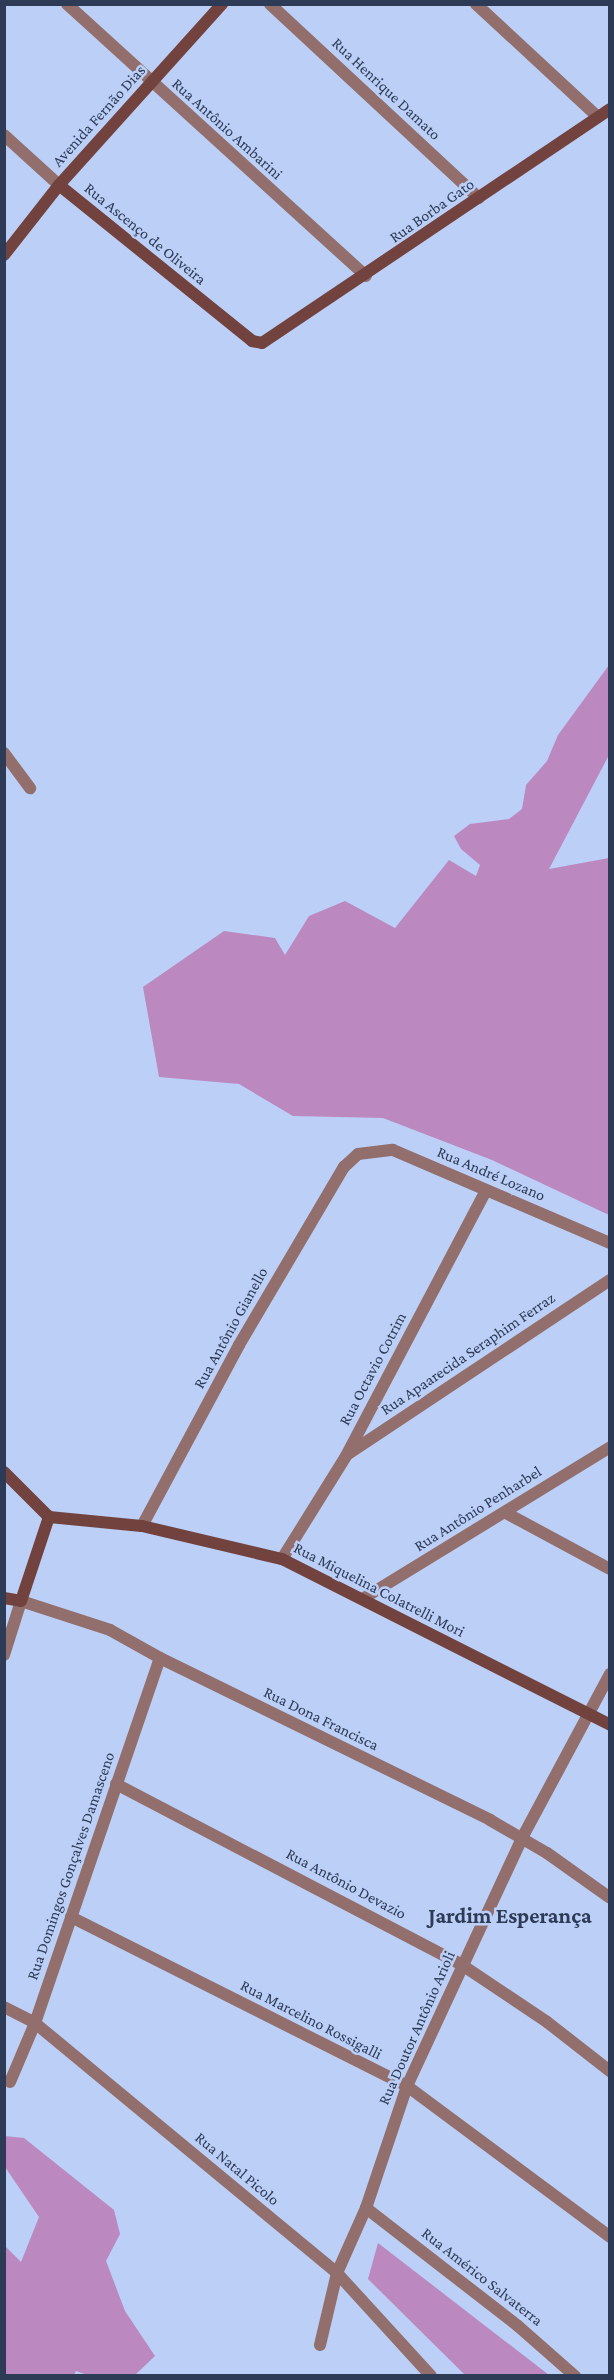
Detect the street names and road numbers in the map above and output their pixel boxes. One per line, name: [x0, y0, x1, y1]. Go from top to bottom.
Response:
street label: Rua Henrique Damato: [328, 34, 444, 144]
street label: Avenida Fernão Dias: [48, 61, 150, 171]
street label: Rua Antônio Ambarini: [168, 74, 286, 184]
street label: Rua Borba Gato: [386, 175, 478, 247]
street label: Rua Ascenço de Oliveira: [80, 179, 210, 289]
street label: Rua André Lozano: [434, 1143, 548, 1205]
street label: Rua Antônio Gianello: [190, 1264, 272, 1392]
street label: Rua Apaarecida Seraphim Ferraz: [377, 1288, 559, 1420]
street label: Rua Octavio Cotrim: [335, 1309, 411, 1429]
street label: Rua Antônio Penharbel: [411, 1462, 545, 1556]
street label: Rua Miquelina Colatrelli Mori: [290, 1538, 468, 1642]
street label: Rua Dona Francisca: [260, 1683, 382, 1755]
street label: Rua Domingos Gonçalves Damasceno: [23, 1749, 119, 1983]
street label: Rua Antônio Devazio: [283, 1844, 409, 1924]
street label: Rua Doutor Antônio Arioli: [374, 1948, 460, 2108]
street label: Rua Marcelino Rossigalli: [237, 1976, 385, 2064]
street label: Rua Natal Picolo: [191, 2128, 283, 2210]
street label: Rua Américo Salvaterra: [418, 2224, 546, 2330]

